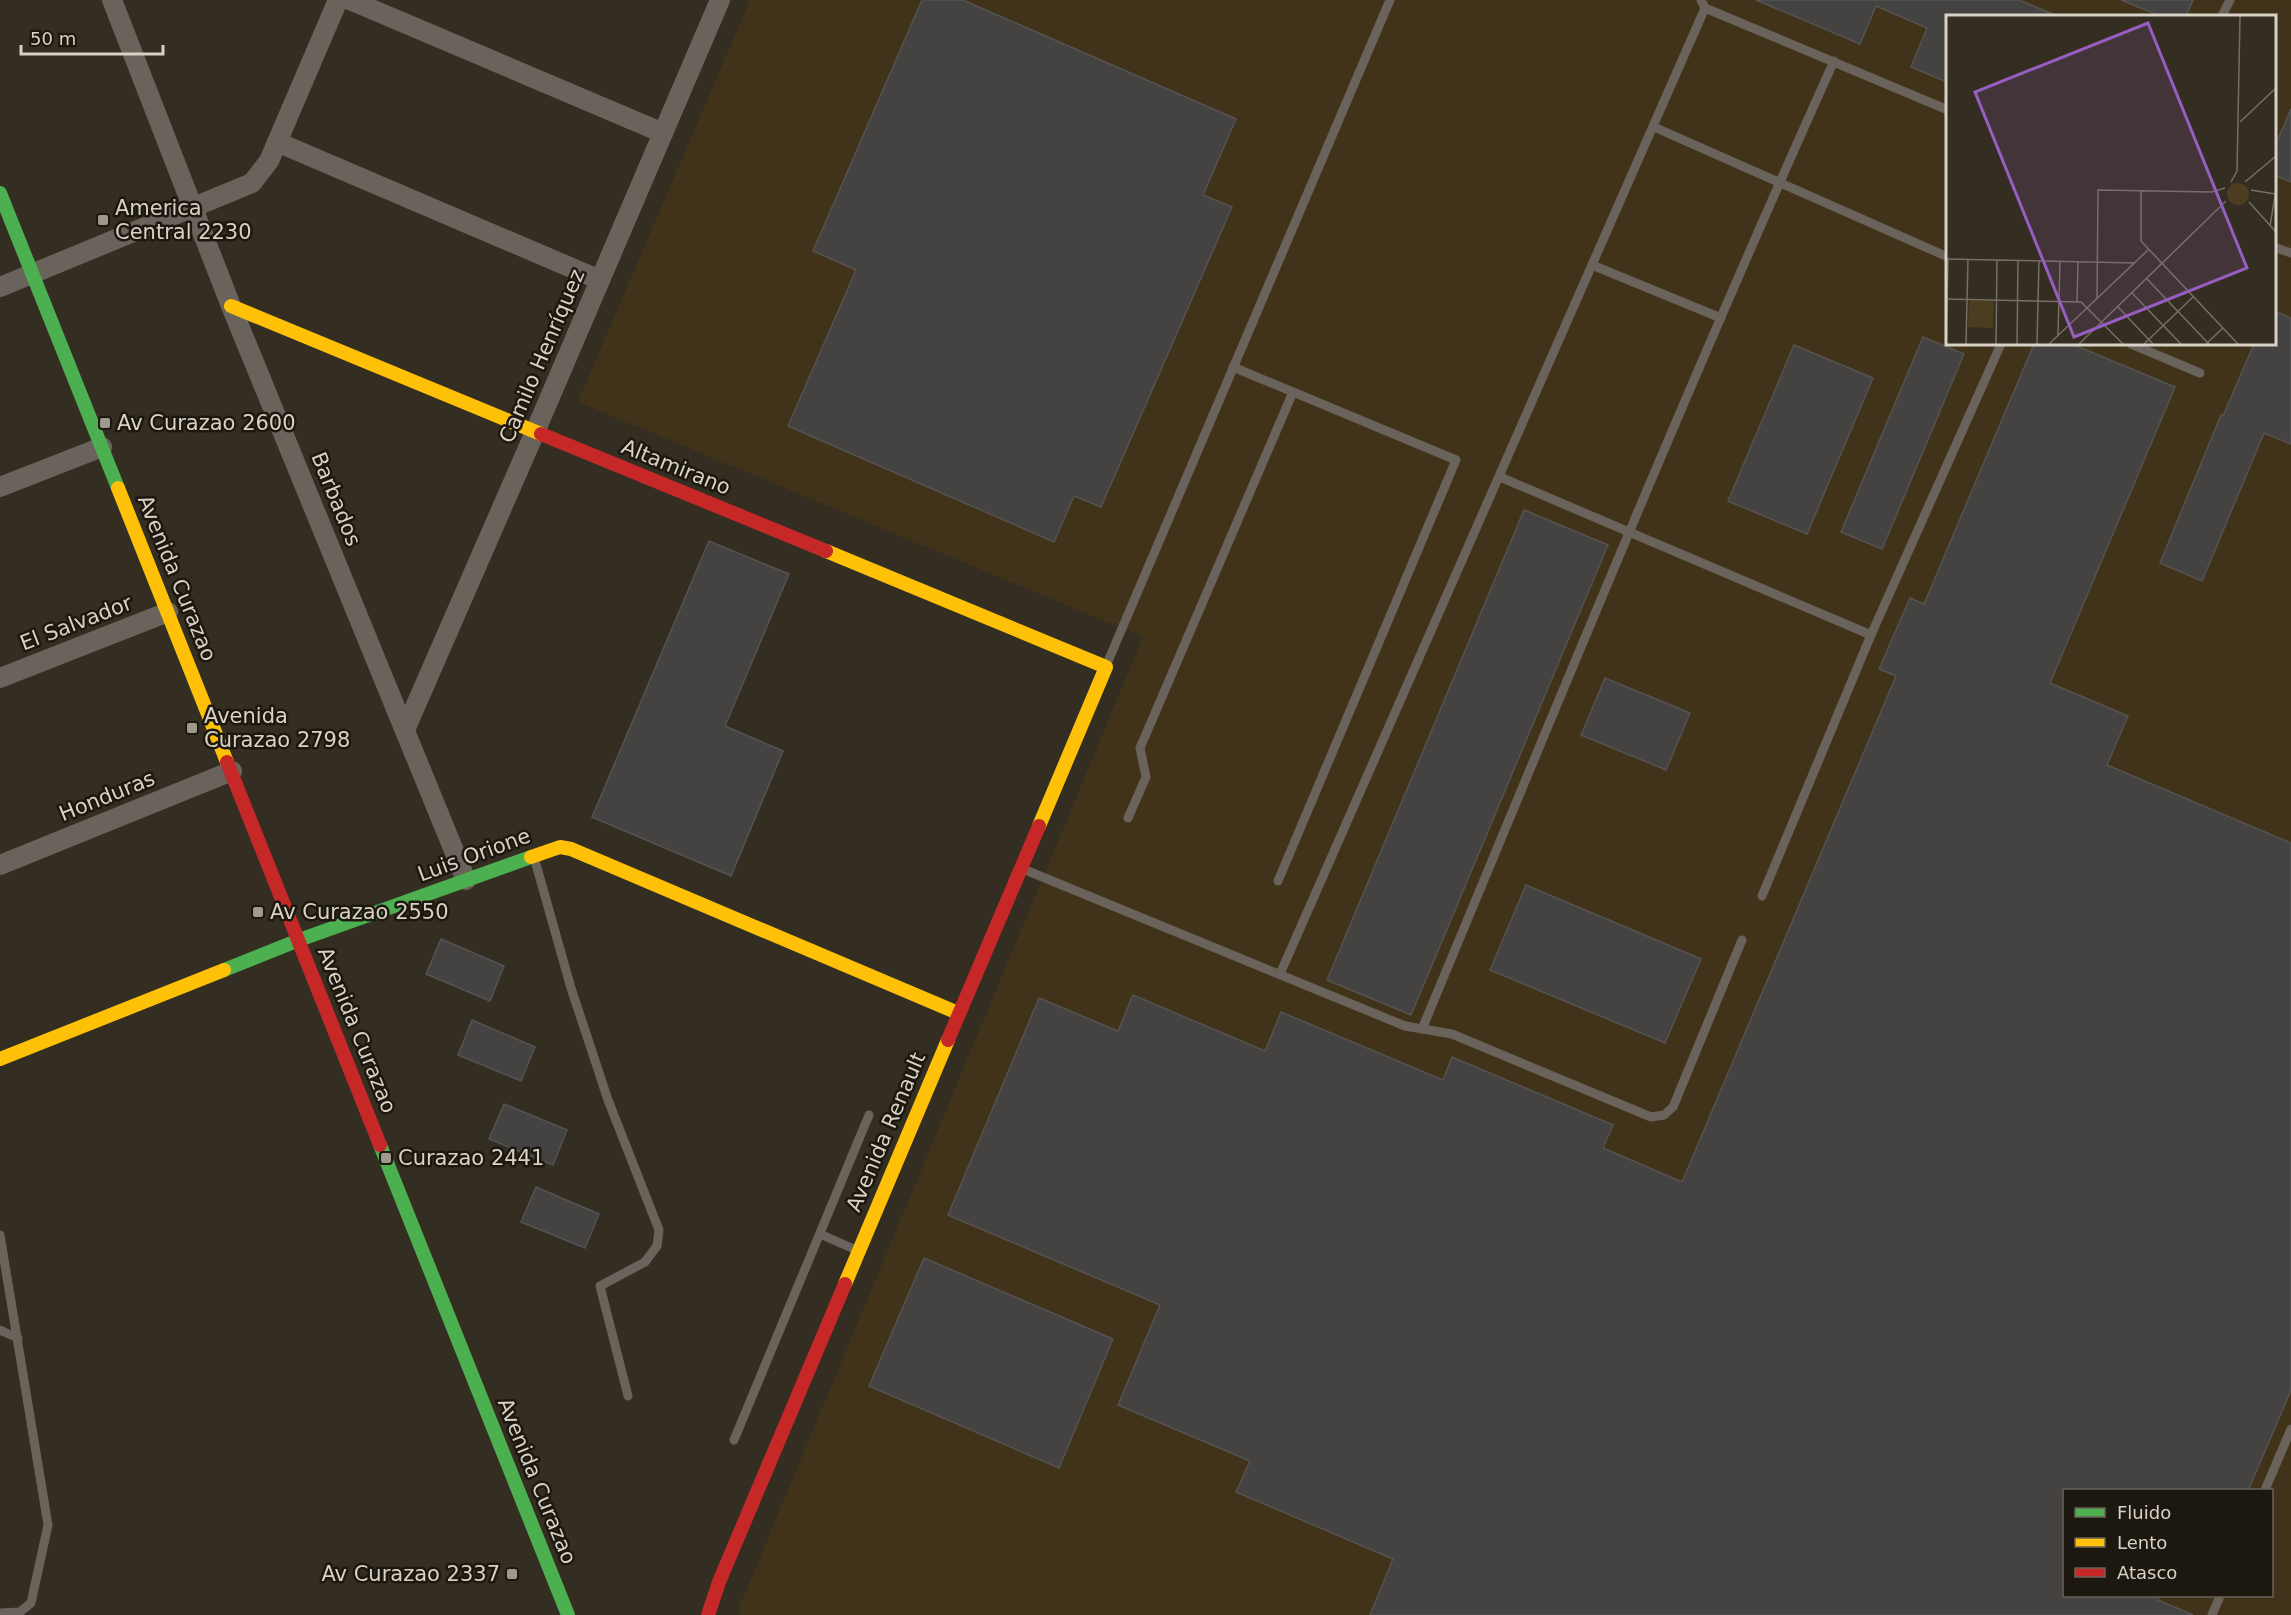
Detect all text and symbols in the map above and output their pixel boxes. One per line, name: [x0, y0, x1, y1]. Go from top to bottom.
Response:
inset map: [1946, 15, 2276, 345]
scale bar: [21, 18, 164, 56]
text: 50 m: [30, 28, 76, 49]
place label: America Central 2230: [115, 196, 252, 244]
marker: America Central 2230: [96, 213, 110, 227]
street label: Camilo Henríquez: [495, 266, 589, 446]
place label: Av Curazao 2600: [117, 411, 296, 435]
marker: Av Curazao 2600: [98, 416, 112, 430]
street label: Altamirano: [618, 434, 734, 500]
street label: Barbados: [306, 449, 366, 549]
street label: Avenida Curazao: [133, 492, 221, 664]
street label: El Salvador: [17, 591, 136, 655]
place label: Avenida Curazao 2798: [204, 704, 350, 752]
marker: Avenida Curazao 2798: [185, 721, 199, 735]
street label: Honduras: [56, 766, 158, 826]
street label: Luis Orione: [414, 824, 534, 886]
place label: Av Curazao 2550: [270, 900, 449, 924]
marker: Av Curazao 2550: [251, 905, 265, 919]
street label: Avenida Curazao: [313, 944, 401, 1116]
street label: Avenida Renault: [842, 1049, 930, 1215]
place label: Curazao 2441: [398, 1146, 544, 1170]
marker: Curazao 2441: [379, 1151, 393, 1165]
street label: Avenida Curazao: [493, 1395, 581, 1567]
legend: [2063, 1489, 2273, 1597]
text: Fluido: [2117, 1502, 2171, 1523]
text: Lento: [2117, 1532, 2167, 1553]
place label: Av Curazao 2337: [321, 1562, 500, 1586]
text: Atasco: [2117, 1562, 2177, 1583]
marker: Av Curazao 2337: [505, 1567, 519, 1581]

